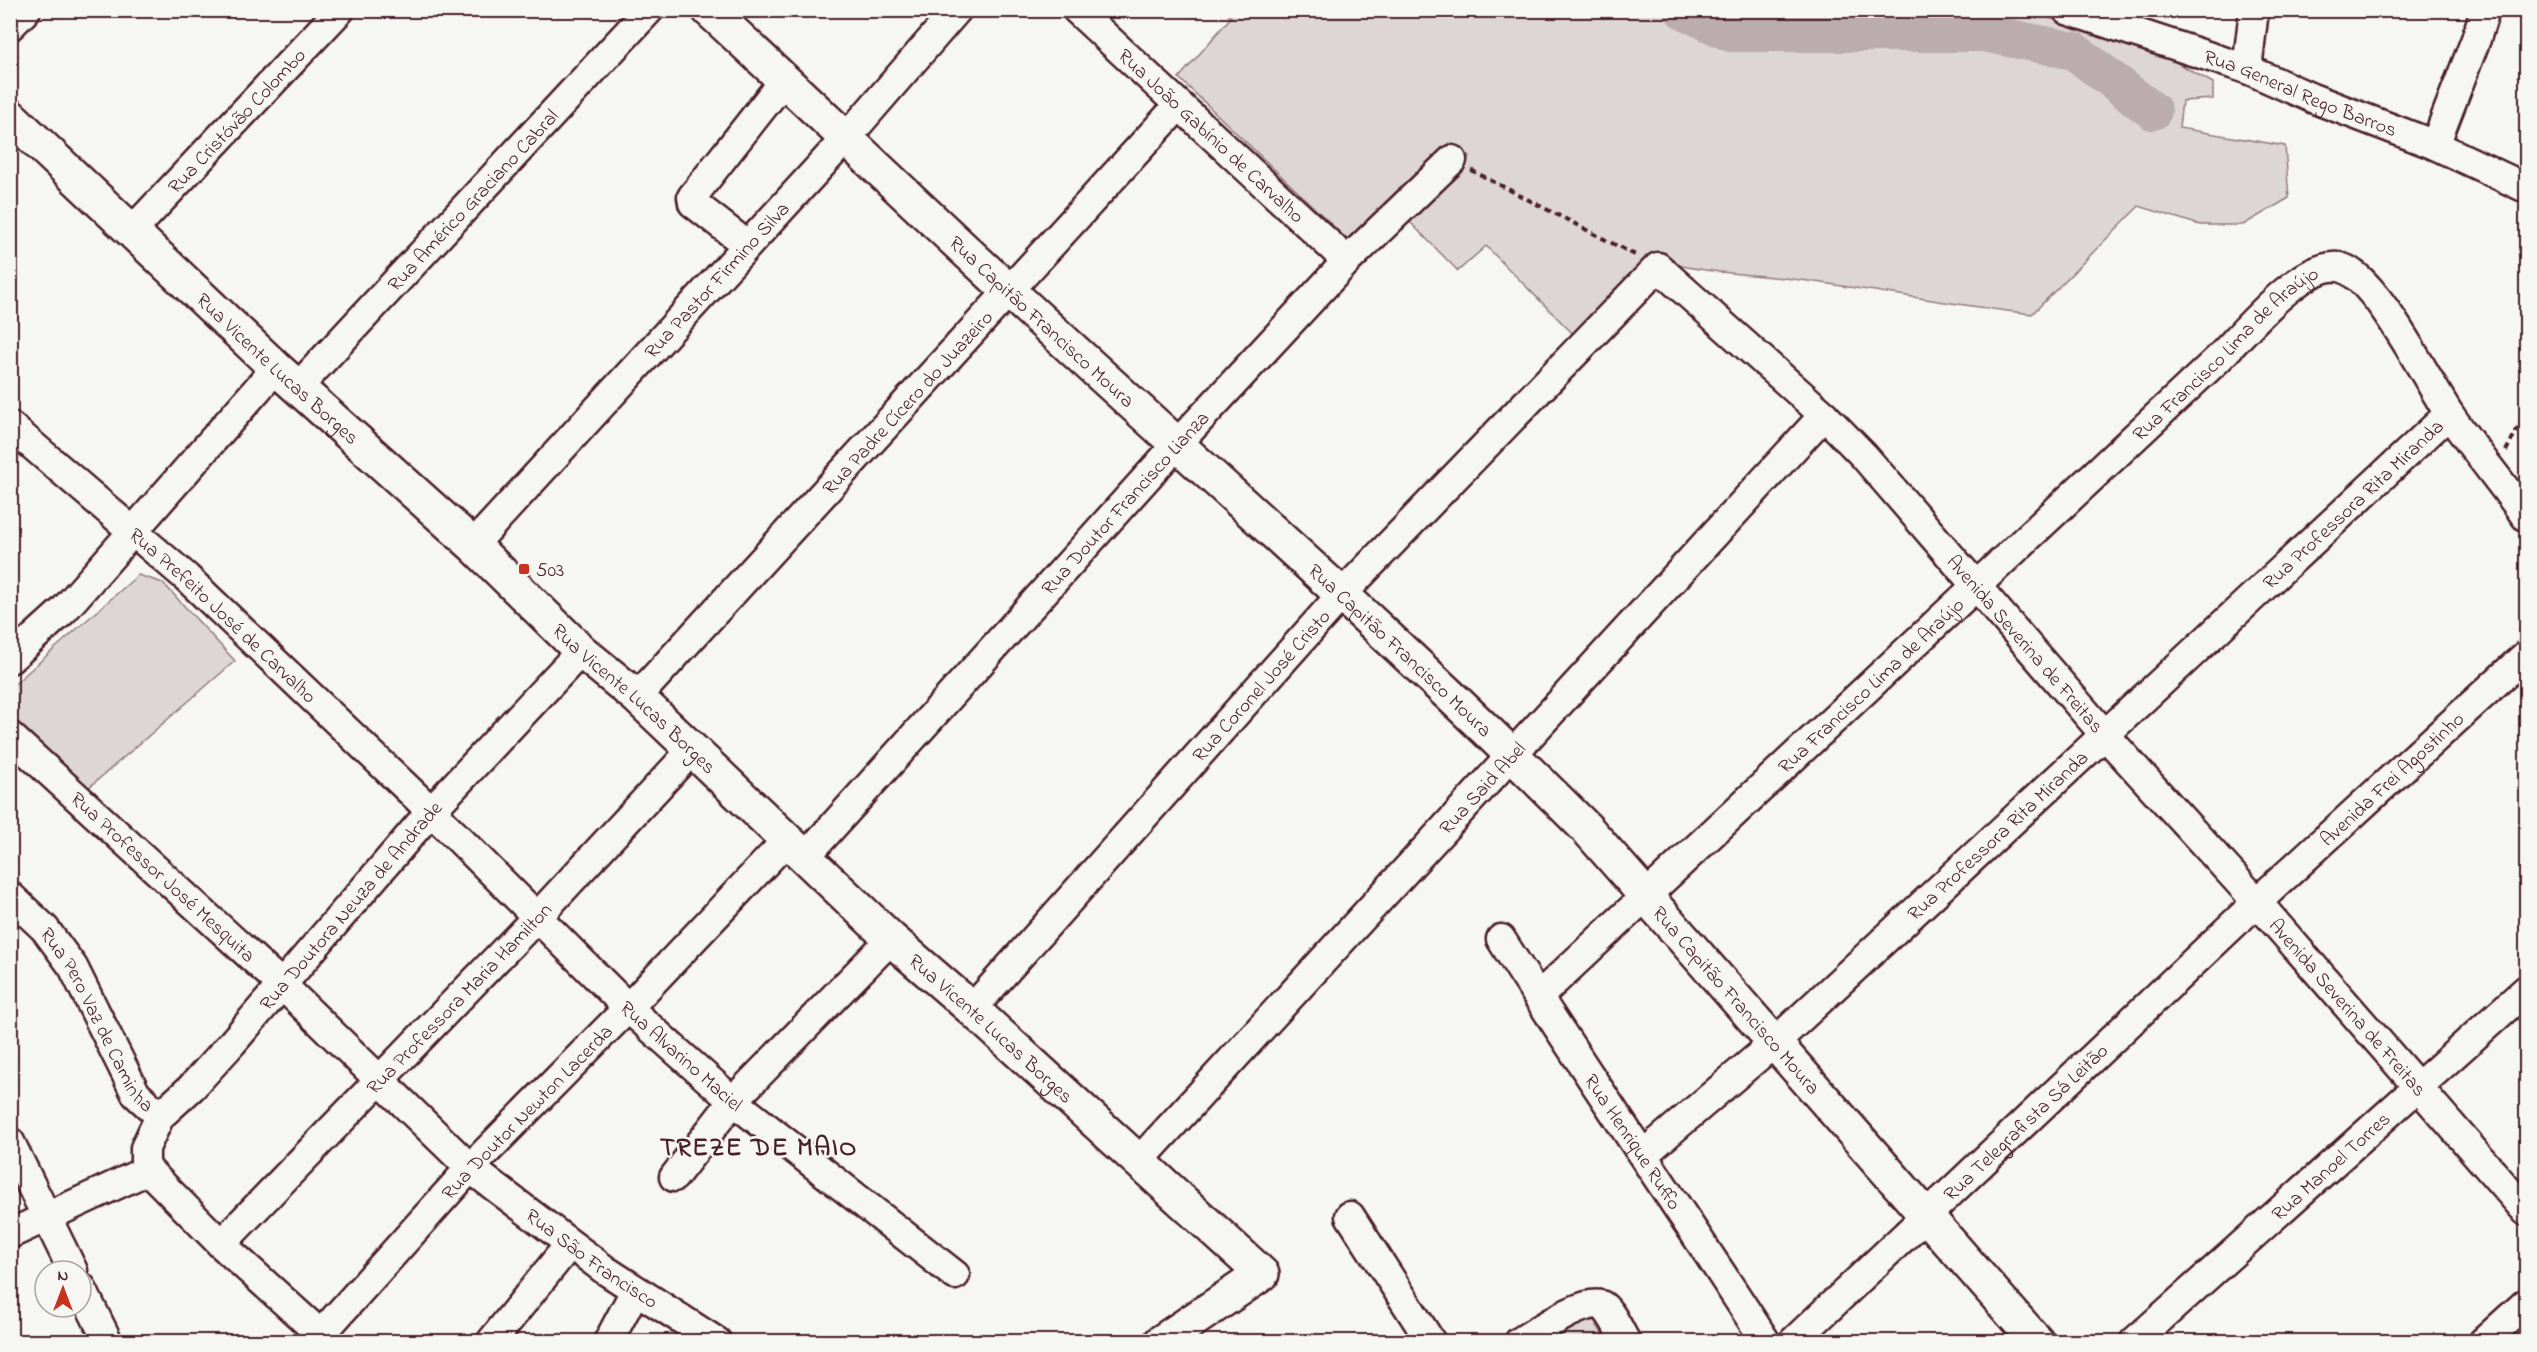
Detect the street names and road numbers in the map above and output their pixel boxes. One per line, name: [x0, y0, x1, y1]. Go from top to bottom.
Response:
street label: Rua Cristóvão Colombo: [162, 43, 314, 201]
street label: Rua João Gabínio de Carvalho: [1110, 43, 1310, 231]
street label: Rua General Rego Barros: [2200, 44, 2401, 146]
street label: Rua Américo Graciano Cabral: [382, 104, 567, 299]
street label: Rua Pastor Firmino Silva: [639, 196, 798, 366]
street label: Rua Capitão Francisco Moura: [941, 230, 1140, 416]
street label: Rua Francisco Lima de Araújo: [2127, 260, 2324, 449]
street label: Rua Vicente Lucas Borges: [188, 287, 364, 453]
street label: Rua Padre Cícero do Juazeiro: [817, 305, 1001, 502]
street label: Rua Doutor Francisco Lianza: [1036, 406, 1218, 603]
street label: Rua Professora Rita Miranda: [2257, 414, 2451, 597]
street label: Rua Prefeito José de Carvalho: [121, 522, 322, 711]
street label: Avenida Severina de Freitas: [1939, 549, 2109, 741]
street label: Rua Capitão Francisco Moura: [1300, 558, 1497, 745]
street label: Rua Francisco Lima de Araújo: [1773, 592, 1972, 782]
street label: Rua Coronel José Cristo: [1187, 604, 1339, 770]
street label: Rua Vicente Lucas Borges: [544, 618, 721, 782]
street label: Avenida Frei Agostinho: [2314, 706, 2472, 854]
street label: Rua Said Abel: [1433, 736, 1534, 842]
street label: Rua Professora Rita Miranda: [1902, 745, 2096, 929]
street label: Rua Professor José Mesquita: [63, 786, 261, 971]
street label: Rua Doutora Neuza de Andrade: [254, 796, 450, 1018]
street label: Rua Professora Maria Hamilton: [361, 897, 560, 1102]
street label: Rua Capitão Francisco Moura: [1644, 901, 1826, 1102]
street label: Avenida Severina de Freitas: [2261, 913, 2432, 1104]
street label: Rua Pero Vaz de Caminha: [31, 922, 159, 1120]
street label: Rua Vicente Lucas Borges: [901, 948, 1079, 1112]
street label: Rua Alvarino Maciel: [612, 995, 748, 1120]
street label: Rua Doutor Newton Lacerda: [436, 1019, 621, 1207]
street label: Rua Telegrafista Sá Leitão: [1938, 1038, 2116, 1209]
street label: Rua Henrique Ruffo: [1576, 1069, 1687, 1217]
street label: Rua Manoel Torres: [2266, 1106, 2398, 1229]
street label: Rua São Francisco: [518, 1203, 663, 1317]

